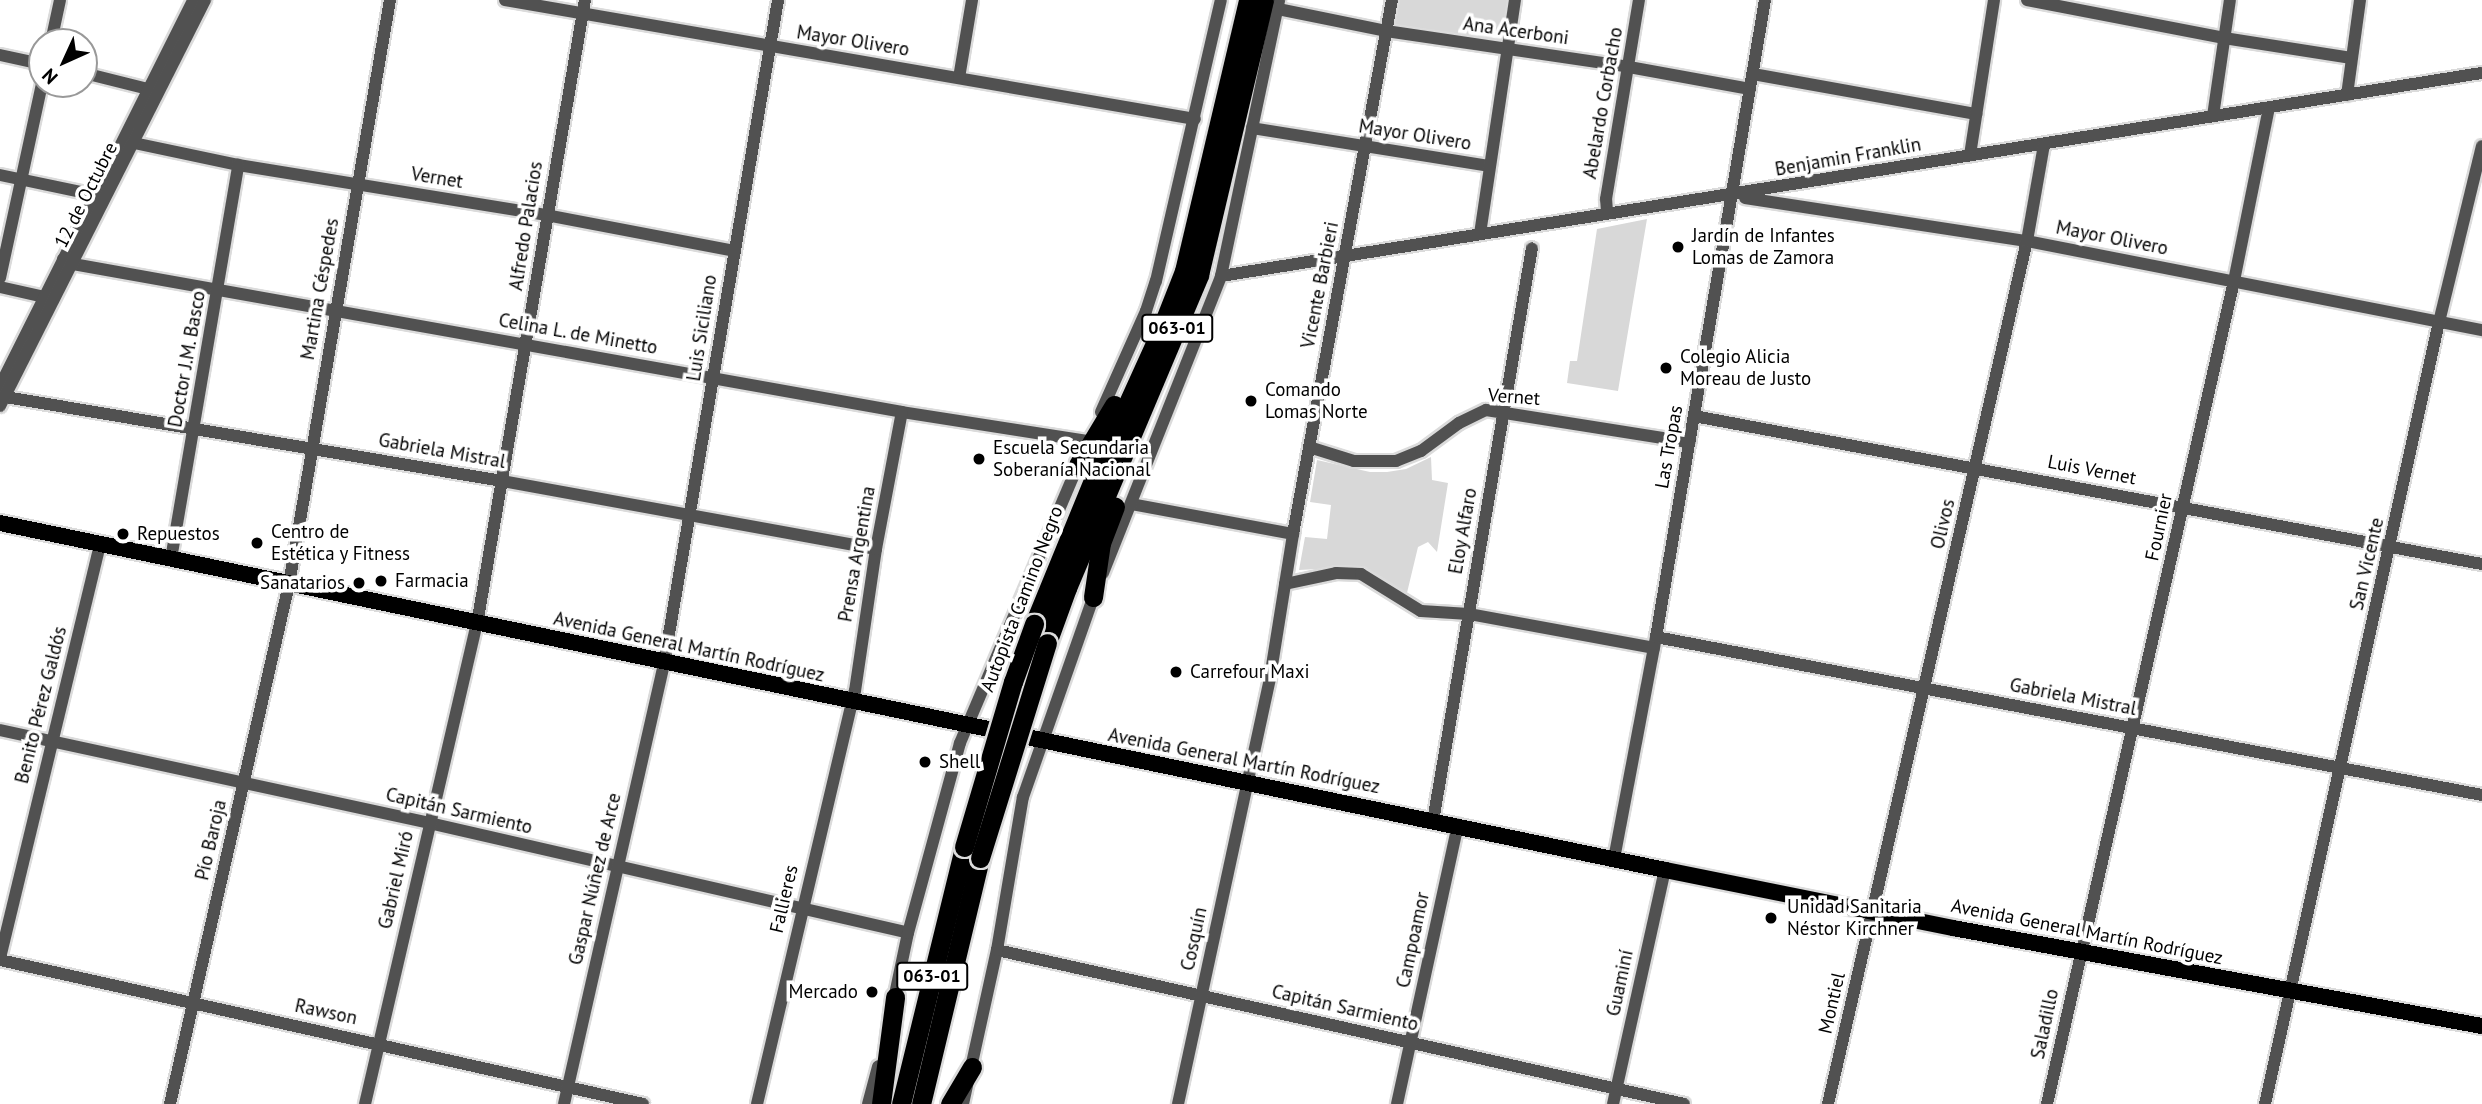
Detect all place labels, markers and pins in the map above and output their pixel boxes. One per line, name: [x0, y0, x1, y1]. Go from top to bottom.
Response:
place label: Jardín de Infantes Lomas de Zamora: [1692, 225, 1835, 269]
marker: Jardín de Infantes Lomas de Zamora: [1670, 239, 1686, 255]
place label: Colegio Alicia Moreau de Justo: [1680, 346, 1811, 390]
marker: Colegio Alicia Moreau de Justo: [1658, 360, 1674, 376]
place label: Comando Lomas Norte: [1265, 379, 1368, 423]
marker: Comando Lomas Norte: [1243, 393, 1259, 409]
place label: Escuela Secundaria Soberanía Nacional: [993, 437, 1150, 481]
marker: Escuela Secundaria Soberanía Nacional: [971, 451, 987, 467]
place label: Centro de Estética y Fitness: [271, 521, 411, 565]
place label: Repuestos: [137, 523, 220, 545]
marker: Repuestos: [115, 526, 131, 542]
marker: Centro de Estética y Fitness: [249, 535, 265, 551]
place label: Farmacia: [395, 570, 469, 592]
place label: Sanatarios: [260, 572, 345, 594]
marker: Farmacia: [373, 573, 389, 589]
marker: Sanatarios: [351, 575, 367, 591]
place label: Carrefour Maxi: [1190, 661, 1310, 683]
marker: Carrefour Maxi: [1168, 664, 1184, 680]
place label: Shell: [939, 751, 980, 773]
marker: Shell: [917, 754, 933, 770]
place label: Unidad Sanitaria Néstor Kirchner: [1787, 896, 1922, 940]
marker: Unidad Sanitaria Néstor Kirchner: [1761, 908, 1781, 928]
place label: Mercado: [788, 981, 858, 1003]
marker: Mercado: [864, 984, 880, 1000]

